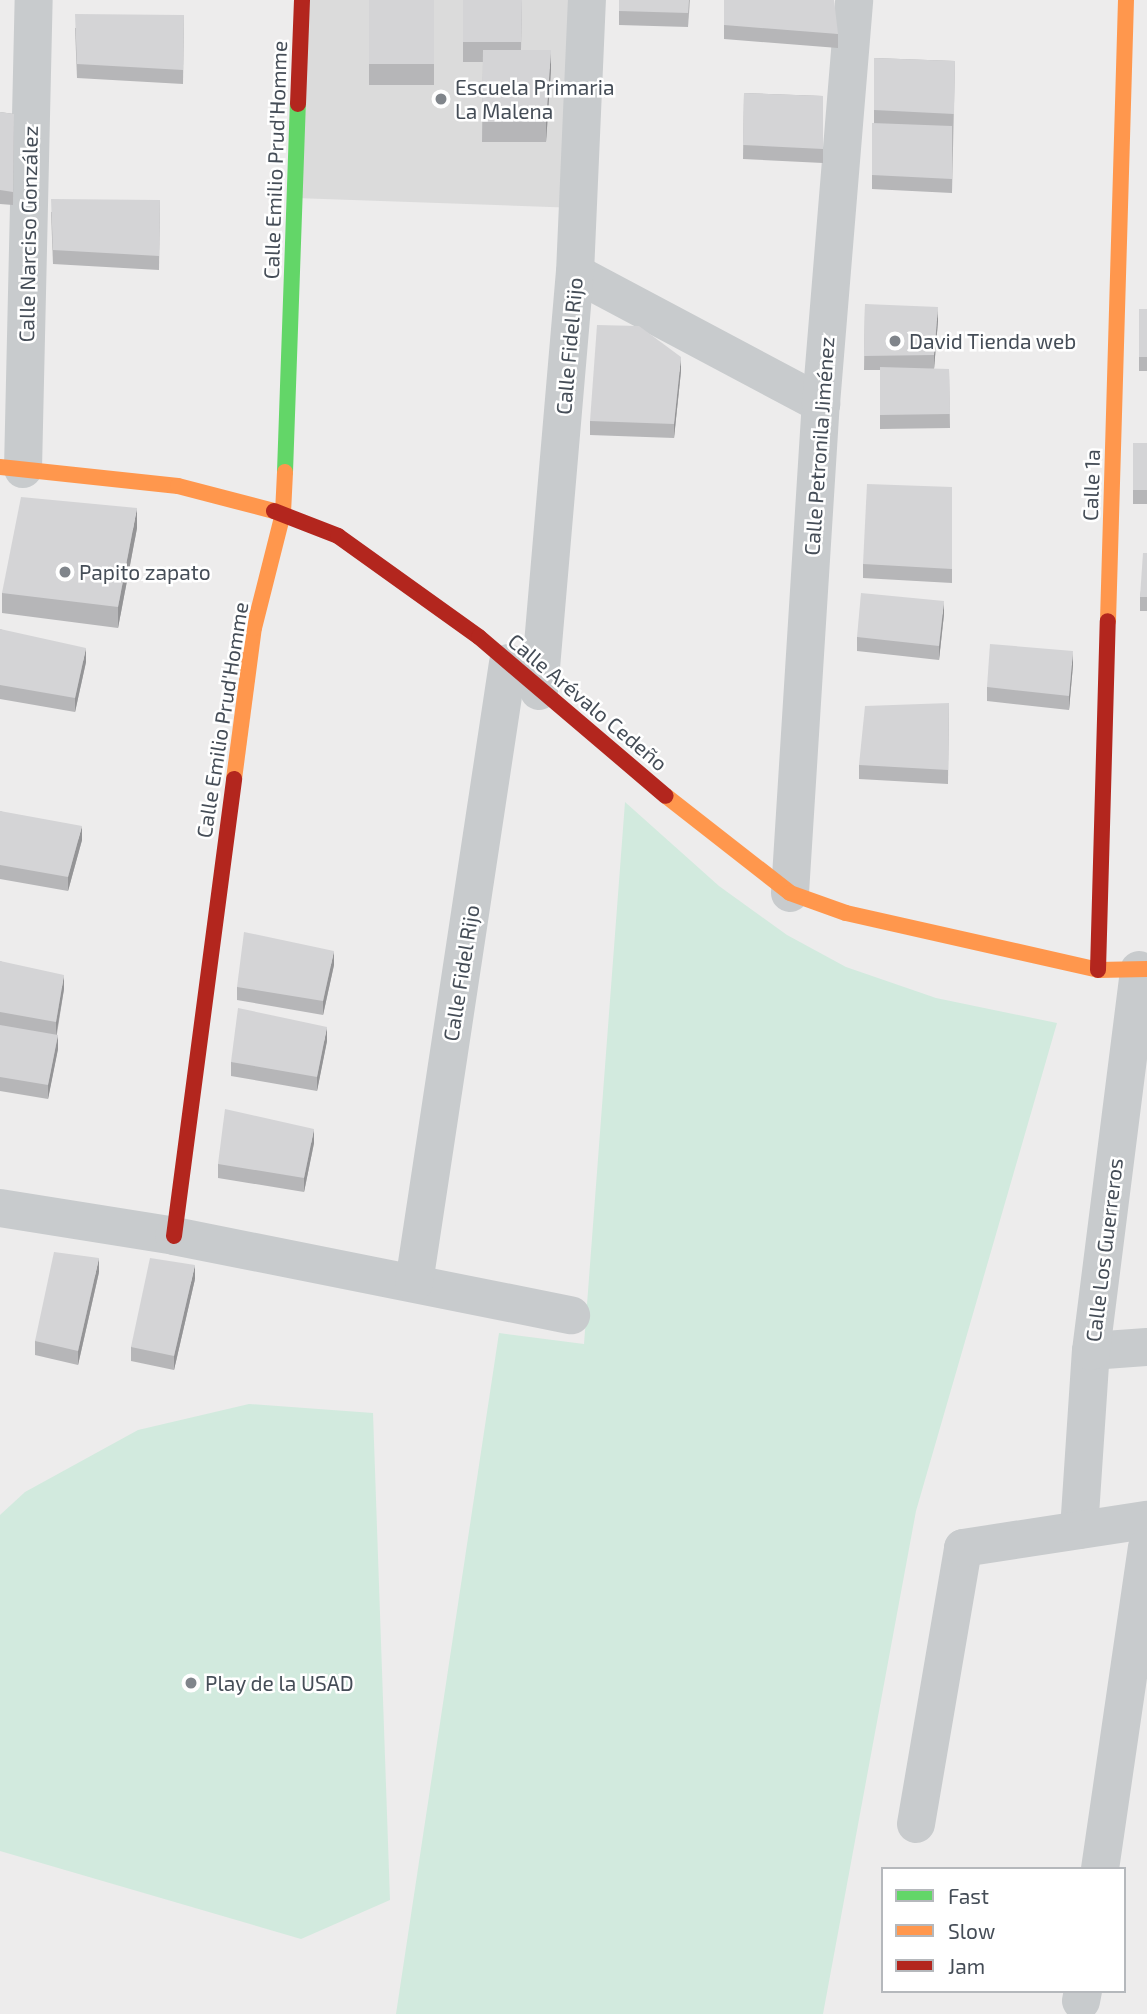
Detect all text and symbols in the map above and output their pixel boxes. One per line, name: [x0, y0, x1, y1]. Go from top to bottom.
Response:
street label: Calle Emilio Prud'Homme: [258, 40, 292, 280]
place label: Escuela Primaria La Malena: [455, 74, 614, 124]
marker: Escuela Primaria La Malena: [433, 91, 449, 107]
street label: Calle Narciso González: [14, 125, 42, 343]
street label: Calle Fidel Rijo: [550, 276, 588, 416]
place label: David Tienda web: [909, 328, 1077, 354]
marker: David Tienda web: [887, 333, 903, 349]
street label: Calle Petronila Jiménez: [799, 336, 839, 556]
street label: Calle 1a: [1077, 449, 1105, 521]
place label: Papito zapato: [79, 559, 211, 585]
marker: Papito zapato: [57, 564, 73, 580]
street label: Calle Emilio Prud'Homme: [191, 600, 253, 840]
street label: Calle Arévalo Cedeño: [503, 628, 673, 776]
street label: Calle Fidel Rijo: [438, 903, 484, 1043]
street label: Calle Los Guerreros: [1080, 1157, 1128, 1343]
place label: Play de la USAD: [205, 1670, 354, 1696]
marker: Play de la USAD: [183, 1675, 199, 1691]
legend: [881, 1867, 1126, 1993]
text: Fast: [948, 1883, 989, 1908]
text: Slow: [948, 1918, 995, 1943]
text: Jam: [948, 1953, 985, 1978]

